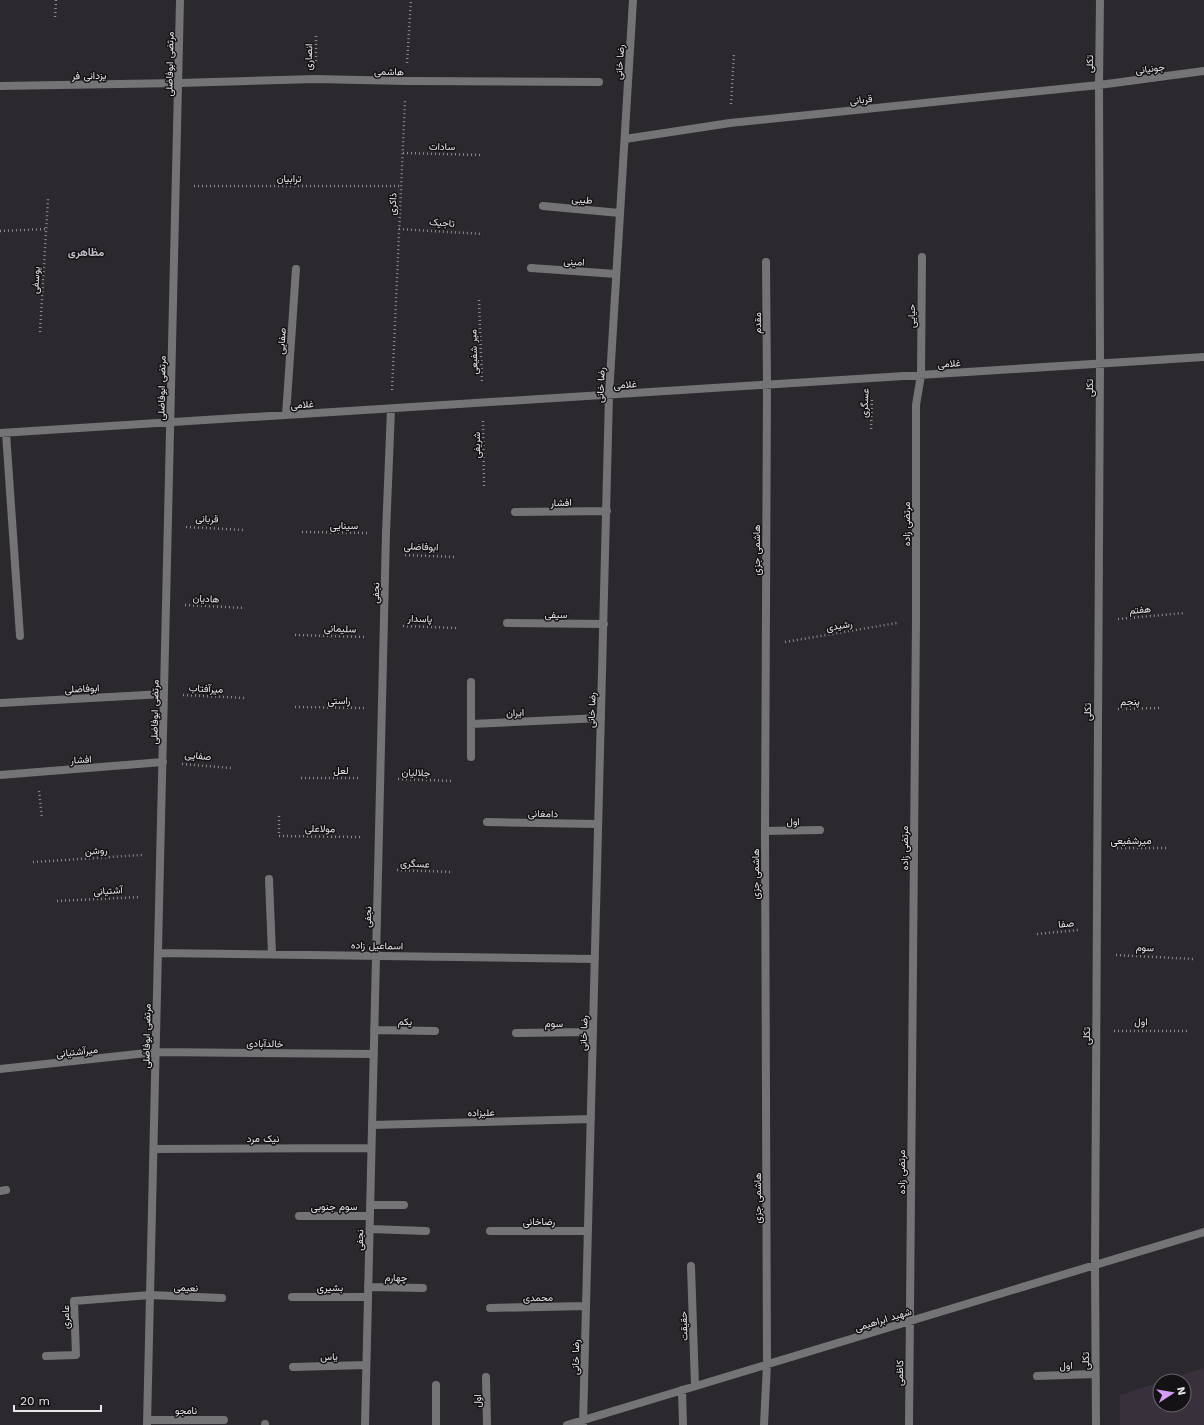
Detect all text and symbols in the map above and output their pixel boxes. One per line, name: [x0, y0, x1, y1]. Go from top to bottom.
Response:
street label: مرتضی ابوفاضلی: [163, 31, 177, 97]
street label: انصاری: [303, 43, 315, 71]
street label: رضا خانی: [613, 44, 627, 80]
street label: تکلی: [1084, 55, 1096, 73]
street label: جونیانی: [1135, 61, 1166, 77]
street label: هاشمی: [374, 66, 404, 78]
street label: یزدانی فر: [71, 70, 107, 82]
street label: قربانی: [849, 93, 874, 107]
street label: سادات: [429, 141, 455, 152]
street label: ترابیان: [277, 173, 301, 185]
street label: ذاکری: [386, 192, 400, 216]
street label: طیبی: [571, 193, 593, 207]
street label: تاجیک: [429, 216, 455, 230]
district label: مظاهری: [68, 246, 104, 259]
street label: امینی: [563, 255, 585, 269]
street label: یوسفی: [29, 266, 43, 294]
street label: حیایی: [906, 304, 918, 328]
street label: مقدم: [752, 312, 764, 334]
street label: صفایی: [275, 327, 289, 355]
street label: میر شفیعی: [467, 329, 481, 375]
street label: مرتضی ابوفاضلی: [155, 355, 169, 421]
street label: غلامی: [937, 357, 961, 371]
street label: رضا خانی: [594, 367, 608, 403]
street label: غلامی: [613, 378, 637, 392]
street label: تکلی: [1084, 379, 1096, 397]
street label: عسگری: [858, 388, 872, 418]
street label: غلامی: [290, 398, 314, 412]
street label: شریفی: [471, 432, 483, 458]
street label: افشار: [549, 497, 572, 509]
street label: مرتضی زاده: [901, 502, 913, 546]
street label: قربانی: [195, 512, 219, 526]
street label: سینایی: [330, 520, 358, 532]
street label: هاشمی جزی: [751, 525, 763, 575]
street label: ابوفاضلی: [403, 540, 439, 554]
street label: نجفی: [370, 582, 382, 604]
street label: هادیان: [192, 592, 220, 606]
street label: هفتم: [1129, 603, 1152, 617]
street label: سیفی: [544, 609, 568, 621]
street label: پاسدار: [406, 613, 433, 626]
street label: رشیدی: [825, 618, 853, 634]
street label: سلیمانی: [324, 622, 356, 636]
street label: مرتضی ابوفاضلی: [148, 679, 162, 745]
street label: ابوفاضلی: [64, 682, 100, 696]
street label: میرآفتاب: [188, 682, 224, 696]
street label: رضا خانی: [585, 692, 599, 728]
street label: راستی: [327, 695, 351, 707]
street label: پنجم: [1120, 696, 1140, 709]
street label: تکلی: [1082, 703, 1094, 721]
street label: ایران: [506, 707, 524, 719]
street label: صفایی: [184, 749, 212, 763]
street label: افشار: [69, 753, 92, 767]
street label: لعل: [333, 765, 349, 776]
street label: جلالیان: [401, 767, 431, 780]
street label: دامغانی: [528, 808, 558, 820]
street label: اول: [786, 816, 800, 828]
street label: مولاعلی: [305, 823, 335, 835]
street label: مرتضی زاده: [899, 826, 911, 870]
street label: میرشفیعی: [1110, 835, 1152, 847]
street label: روشن: [84, 844, 108, 858]
street label: هاشمی جزی: [750, 849, 762, 899]
street label: عسگری: [400, 857, 430, 871]
street label: آشتیانی: [93, 884, 124, 898]
street label: نجفی: [362, 906, 374, 928]
street label: صفا: [1058, 917, 1074, 930]
street label: اسماعیل زاده: [351, 940, 403, 952]
street label: سوم: [1136, 942, 1155, 954]
street label: مرتضی ابوفاضلی: [140, 1003, 154, 1069]
street label: رضا خانی: [577, 1015, 591, 1051]
street label: یکم: [398, 1016, 412, 1028]
street label: اول: [1134, 1016, 1148, 1028]
street label: سوم: [545, 1018, 563, 1030]
street label: تکلی: [1081, 1027, 1093, 1045]
street label: خالدآبادی: [246, 1038, 284, 1050]
street label: میرآشتیانی: [56, 1044, 99, 1060]
street label: علیزاده: [467, 1107, 495, 1119]
street label: نیک مرد: [247, 1133, 279, 1145]
street label: مرتضی زاده: [896, 1150, 908, 1194]
street label: هاشمی جزی: [752, 1173, 764, 1223]
street label: سوم جنوبی: [311, 1201, 357, 1213]
street label: رضاخانی: [523, 1216, 555, 1228]
street label: نجفی: [354, 1229, 366, 1251]
street label: چهارم: [384, 1272, 408, 1285]
street label: نعیمی: [173, 1282, 199, 1294]
street label: بشیری: [317, 1282, 343, 1294]
street label: محمدی: [523, 1292, 553, 1304]
street label: عامری: [60, 1305, 72, 1329]
street label: شهید ابراهیمی: [853, 1306, 913, 1334]
street label: حقیقت: [677, 1311, 691, 1341]
street label: رضا خانی: [570, 1339, 582, 1375]
street label: یاس: [320, 1351, 338, 1363]
street label: تکلی: [1080, 1352, 1092, 1370]
street label: کاظمی: [894, 1359, 906, 1386]
street label: اول: [1059, 1360, 1073, 1372]
north arrow: [1152, 1373, 1192, 1413]
text: N: [1174, 1386, 1188, 1396]
scale bar: [14, 1387, 101, 1413]
text: 20 m: [20, 1394, 50, 1408]
street label: اول: [472, 1394, 484, 1408]
street label: نامجو: [175, 1405, 197, 1417]

